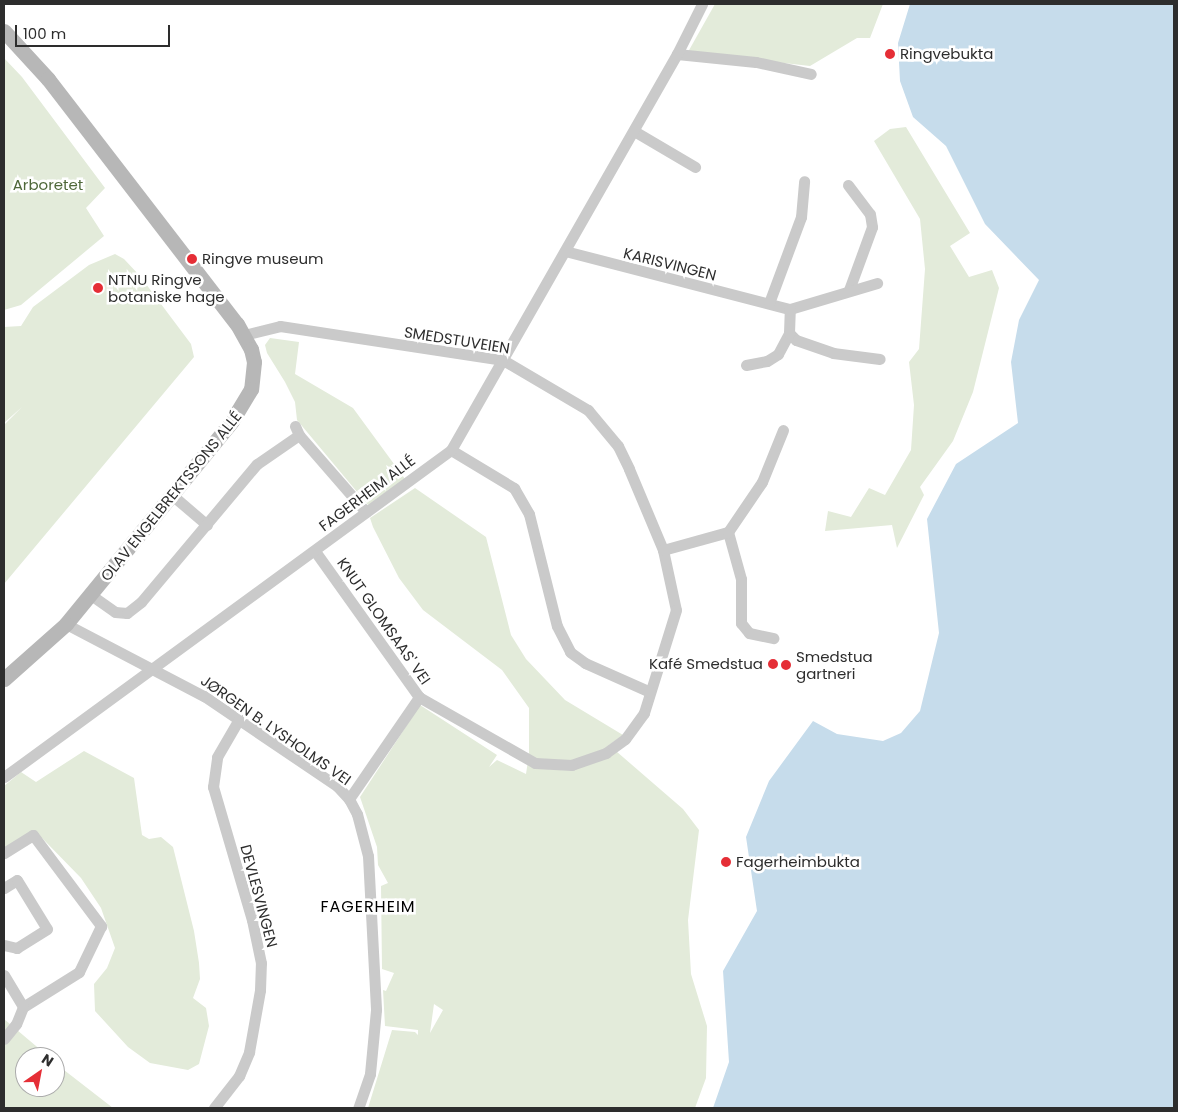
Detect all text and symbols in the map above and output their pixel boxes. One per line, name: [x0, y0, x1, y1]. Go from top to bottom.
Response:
scale bar: [18, 15, 172, 47]
text: 100 m: [23, 23, 66, 44]
place label: Ringvebukta: [900, 45, 993, 63]
marker: Ringvebukta: [884, 48, 896, 60]
park label: Arboretet: [13, 176, 83, 194]
street label: KARISVINGEN: [622, 244, 718, 284]
place label: Ringve museum: [202, 250, 323, 268]
marker: Ringve museum: [186, 253, 198, 265]
place label: NTNU Ringve botaniske hage: [108, 270, 225, 305]
marker: NTNU Ringve botaniske hage: [92, 282, 104, 294]
street label: SMEDSTUVEIEN: [403, 323, 511, 357]
street label: OLAV ENGELBREKTSSONS ALLÉ: [97, 407, 245, 585]
street label: FAGERHEIM ALLÉ: [315, 451, 419, 535]
street label: KNUT GLOMSAAS' VEI: [334, 554, 434, 688]
place label: Smedstua gartneri: [796, 647, 873, 682]
place label: Kafé Smedstua: [649, 655, 763, 673]
marker: Kafé Smedstua: [767, 658, 779, 670]
marker: Smedstua gartneri: [780, 659, 792, 671]
street label: JØRGEN B. LYSHOLMS VEI: [197, 671, 355, 789]
street label: DEVLESVINGEN: [237, 843, 281, 949]
place label: Fagerheimbukta: [736, 853, 860, 871]
marker: Fagerheimbukta: [720, 856, 732, 868]
district label: FAGERHEIM: [319, 897, 417, 917]
north arrow: [15, 1047, 65, 1097]
text: N: [38, 1049, 57, 1072]

